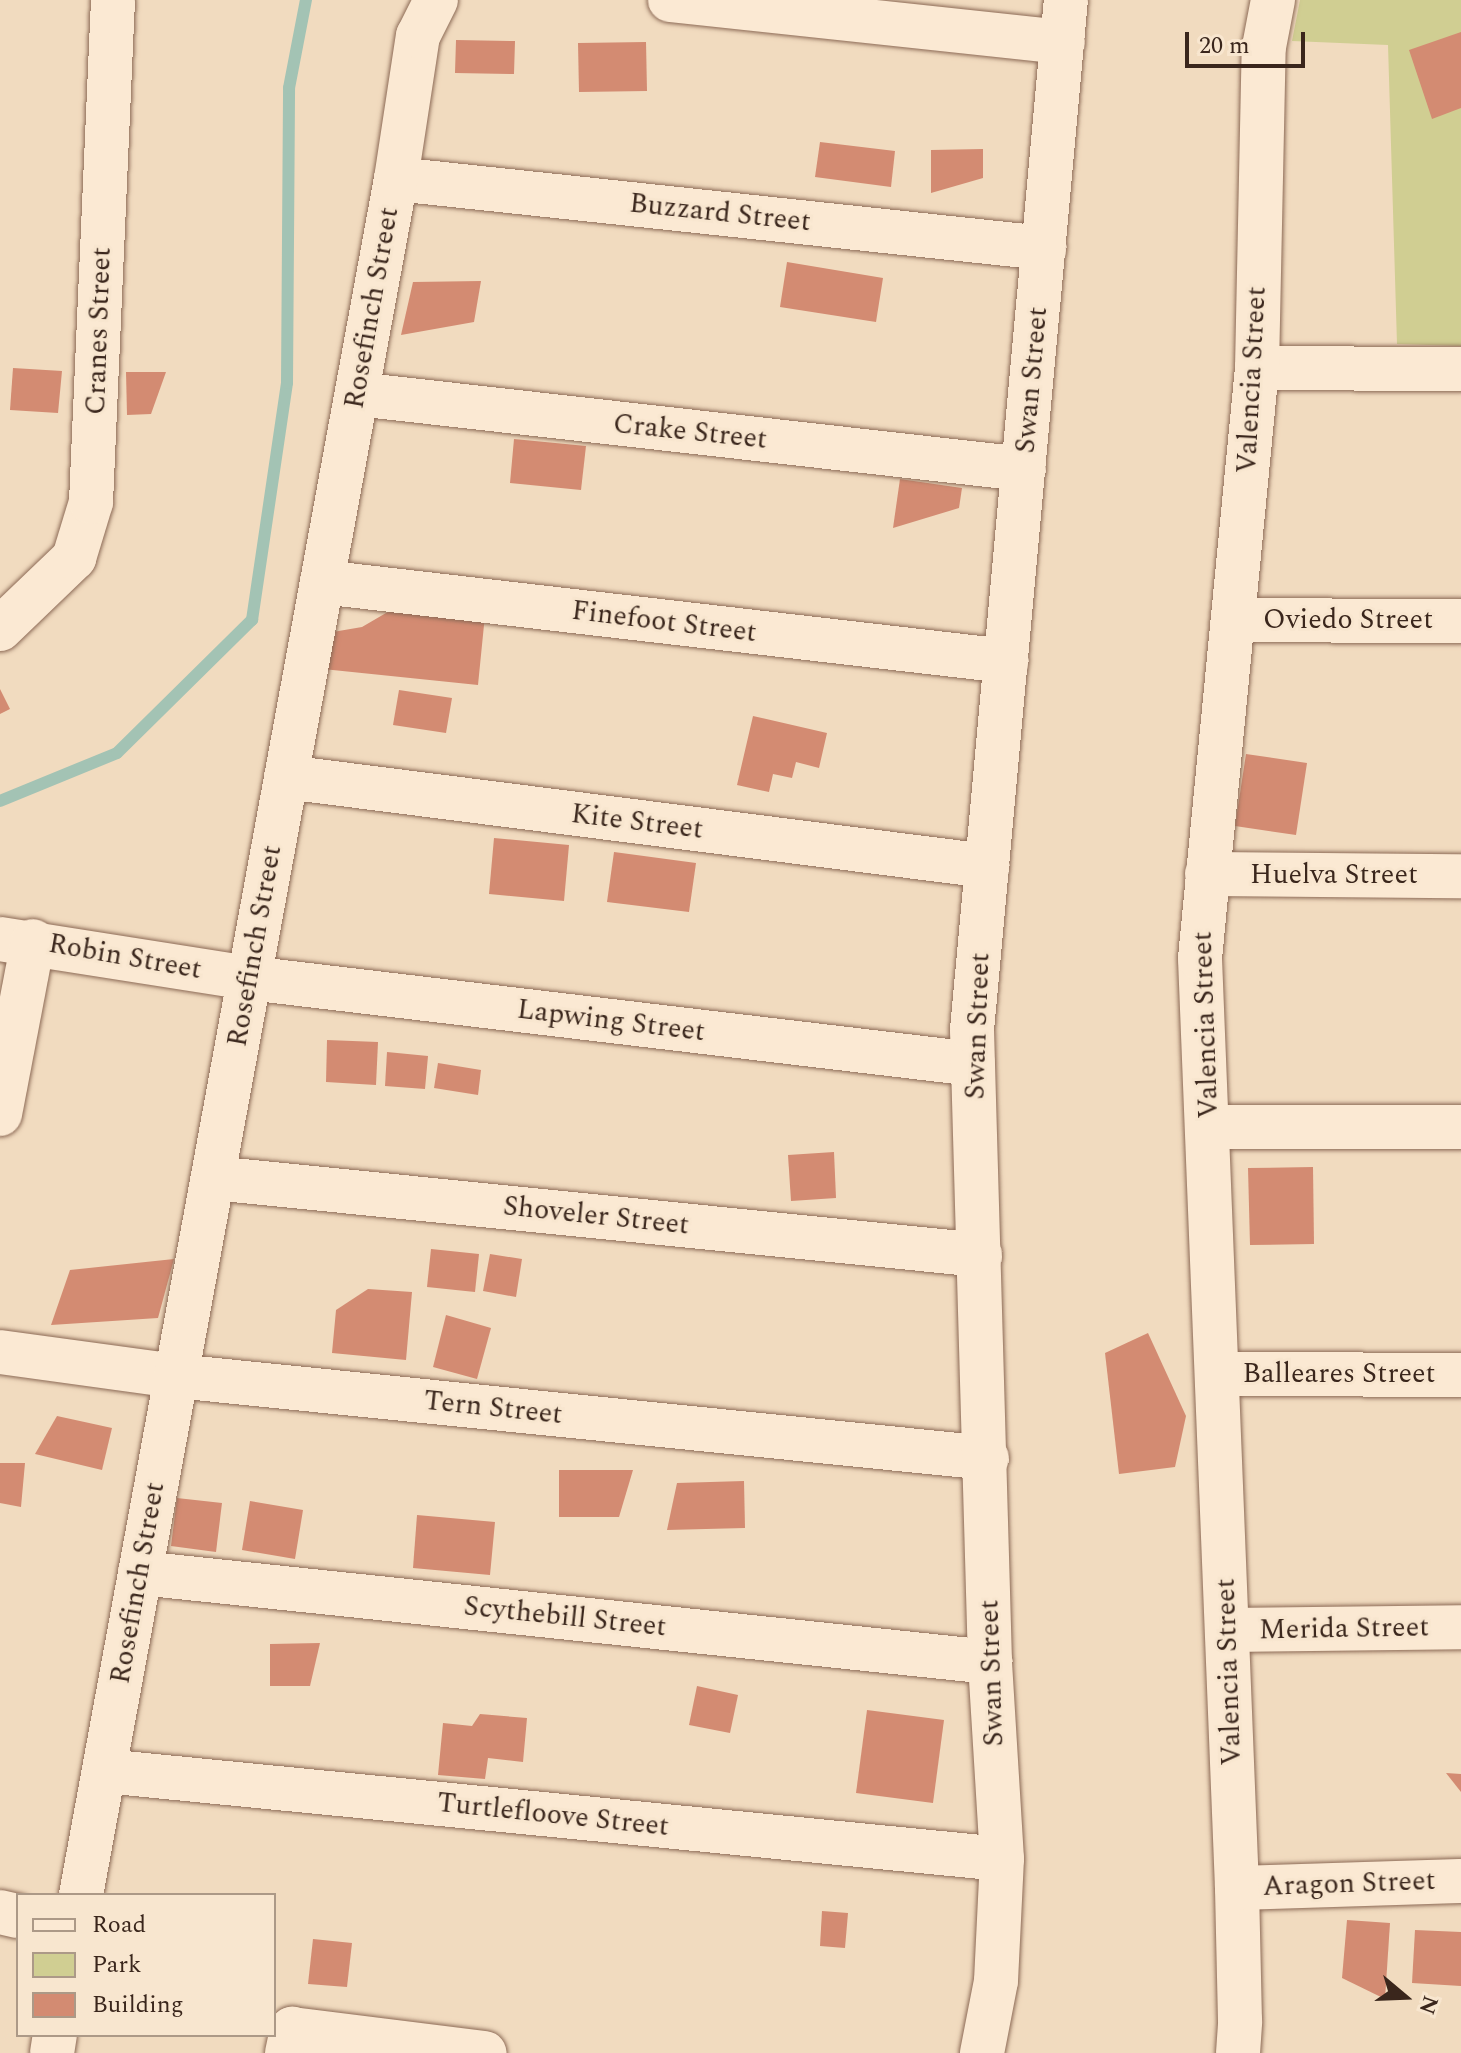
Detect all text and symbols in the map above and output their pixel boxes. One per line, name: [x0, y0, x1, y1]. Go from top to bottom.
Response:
scale bar: [1189, 16, 1309, 66]
text: 20 m: [1199, 28, 1250, 64]
street label: Buzzard Street: [628, 187, 812, 239]
street label: Rosefinch Street: [338, 205, 406, 411]
street label: Cranes Street: [79, 247, 119, 415]
street label: Valencia Street: [1230, 286, 1274, 474]
street label: Swan Street: [1009, 305, 1055, 455]
street label: Crake Street: [611, 407, 769, 457]
street label: Finefoot Street: [570, 594, 758, 650]
street label: Oviedo Street: [1263, 603, 1433, 637]
street label: Kite Street: [569, 797, 705, 847]
street label: Rosefinch Street: [221, 843, 289, 1049]
street label: Huelva Street: [1250, 858, 1418, 892]
street label: Robin Street: [46, 927, 204, 987]
street label: Valencia Street: [1186, 931, 1226, 1119]
street label: Swan Street: [959, 952, 997, 1100]
street label: Lapwing Street: [515, 993, 707, 1049]
street label: Shoveler Street: [501, 1190, 691, 1242]
street label: Balleares Street: [1242, 1357, 1436, 1391]
street label: Tern Street: [422, 1384, 564, 1432]
street label: Rosefinch Street: [104, 1480, 172, 1686]
street label: Valencia Street: [1209, 1578, 1249, 1766]
street label: Scythebill Street: [462, 1590, 668, 1644]
street label: Swan Street: [973, 1599, 1011, 1747]
street label: Merida Street: [1259, 1611, 1429, 1647]
street label: Turtlefloove Street: [435, 1786, 671, 1844]
street label: Aragon Street: [1262, 1864, 1436, 1904]
legend: [16, 1893, 276, 2037]
text: Road: [92, 1907, 146, 1943]
text: Park: [92, 1947, 142, 1983]
north arrow: [1365, 1957, 1445, 2037]
text: Building: [92, 1987, 184, 2023]
text: N: [1410, 1991, 1447, 2019]

